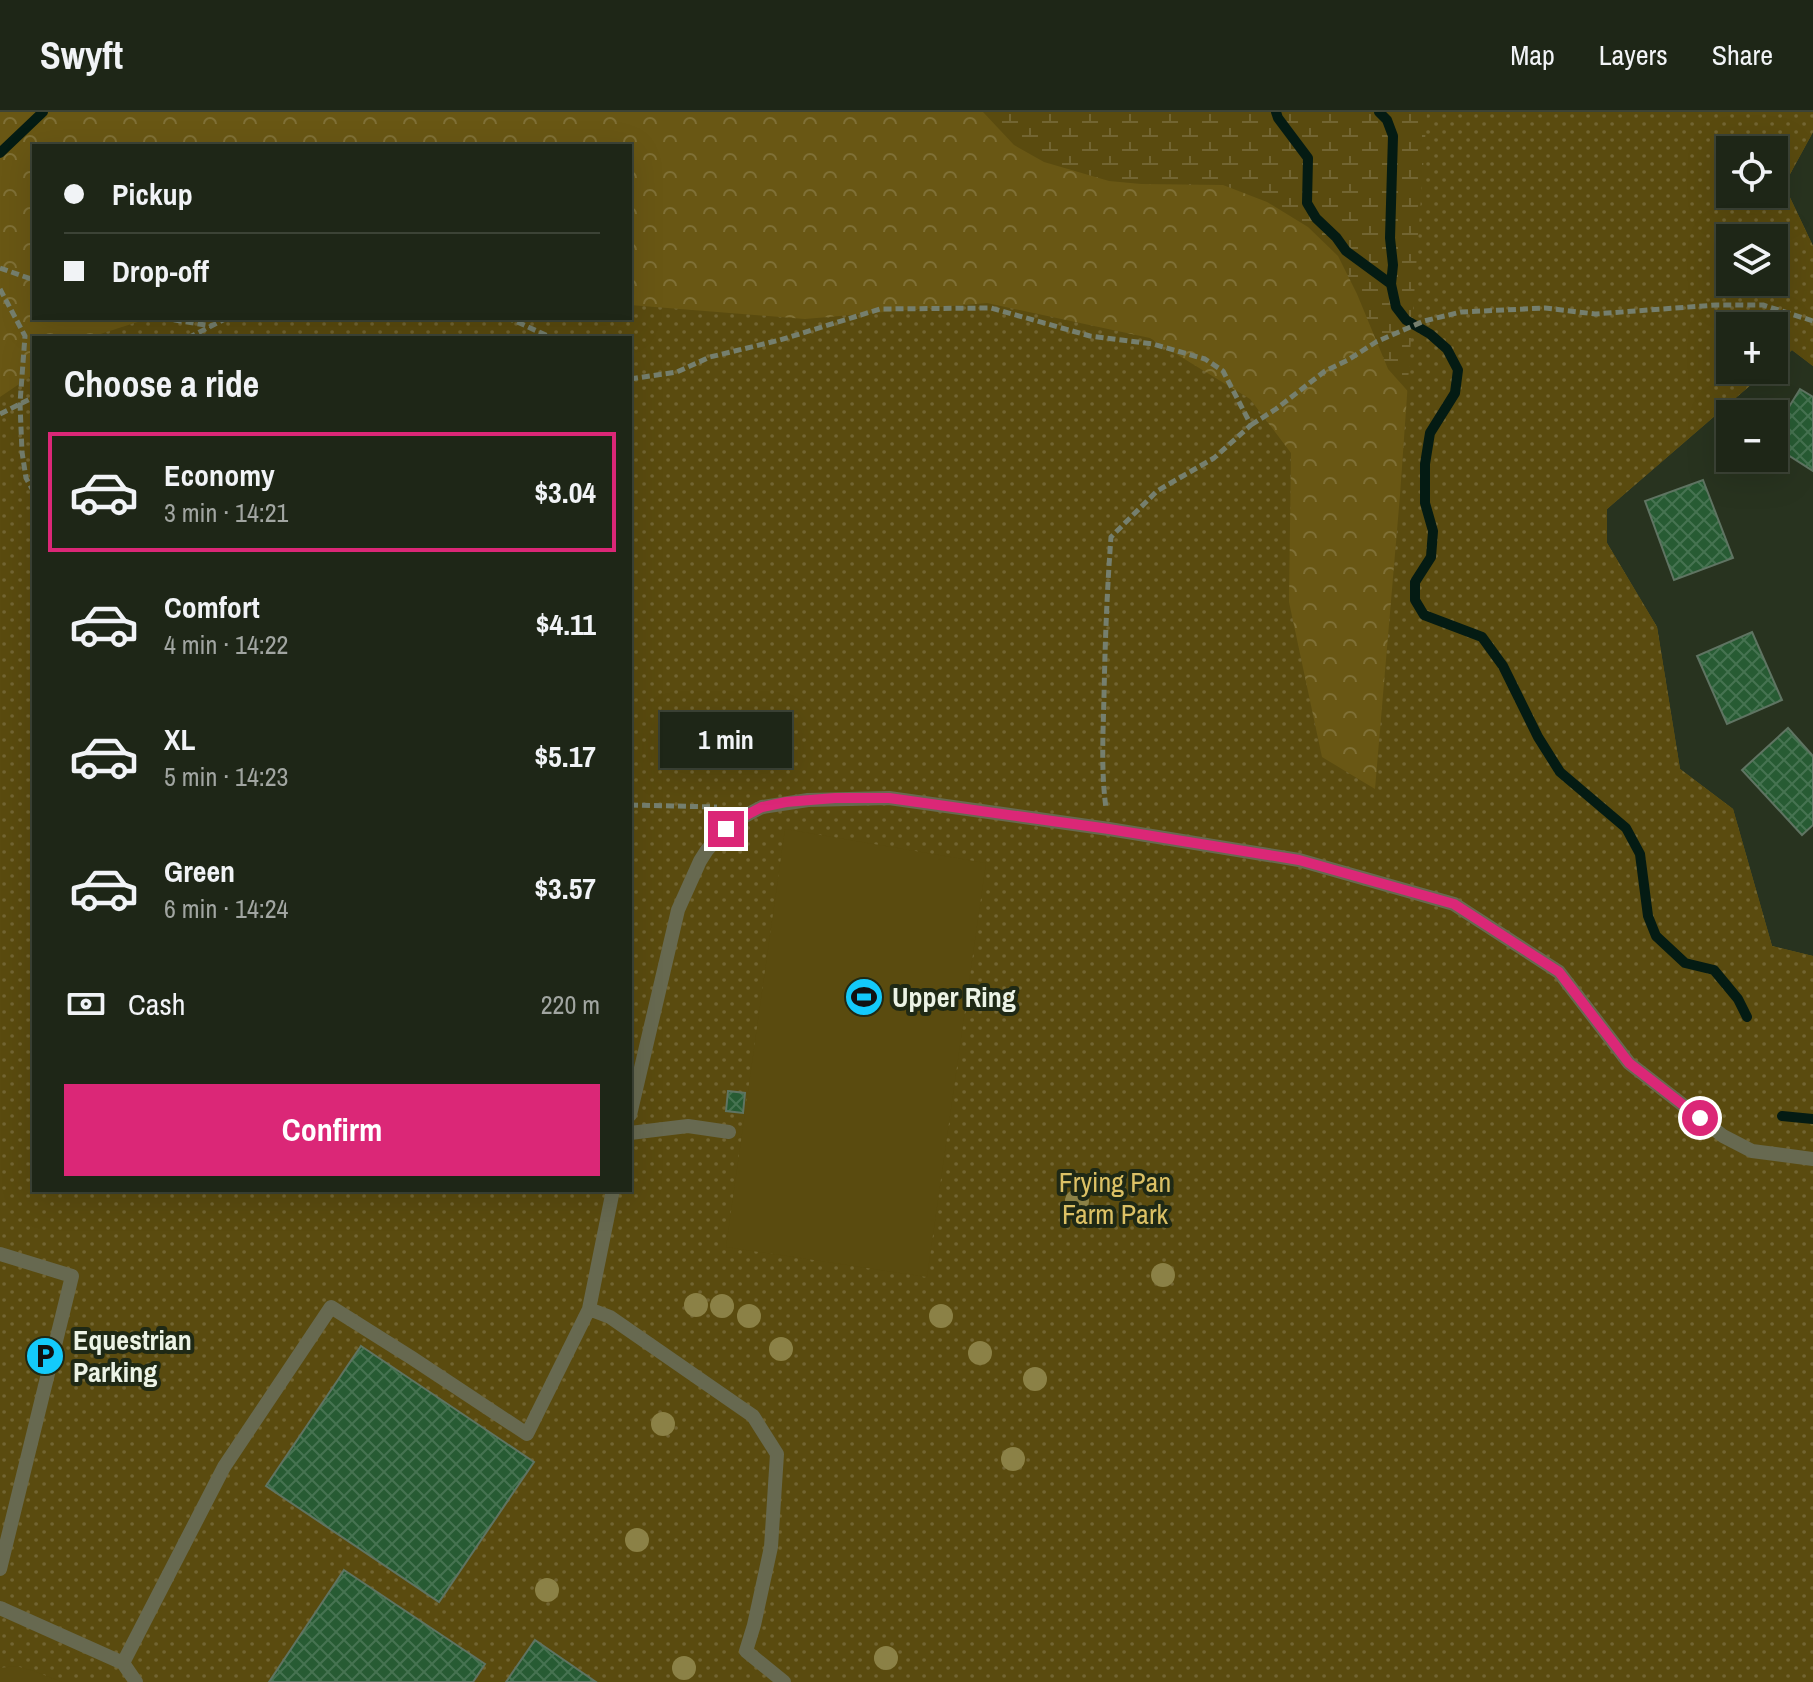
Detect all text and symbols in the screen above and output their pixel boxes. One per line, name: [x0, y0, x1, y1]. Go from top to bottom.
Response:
text: Swyft: [40, 30, 123, 81]
text: Map: [1510, 36, 1555, 74]
text: Layers: [1599, 36, 1668, 74]
text: Share: [1712, 36, 1773, 74]
map controls: [1716, 136, 1788, 472]
button: locate: [1716, 136, 1788, 208]
text: Pickup: [112, 174, 193, 214]
button: layers: [1716, 224, 1788, 296]
text: Drop-off: [112, 251, 209, 291]
button: +: [1716, 312, 1788, 384]
text: Choose a ride: [64, 360, 259, 408]
button: −: [1716, 400, 1788, 472]
text: Economy: [164, 455, 275, 495]
icon: car: [68, 456, 140, 528]
text: $3.04: [534, 472, 596, 512]
text: 3 min · 14:21: [164, 495, 288, 530]
text: Comfort: [164, 587, 260, 627]
icon: car: [68, 588, 140, 660]
text: $4.11: [536, 604, 596, 644]
text: 4 min · 14:22: [164, 627, 288, 662]
callout: 1 min: [660, 713, 792, 769]
text: XL: [164, 719, 195, 759]
icon: car: [68, 720, 140, 792]
text: 1 min: [698, 722, 754, 757]
text: $5.17: [534, 736, 596, 776]
text: 5 min · 14:23: [164, 759, 288, 794]
route end: [708, 811, 744, 847]
text: Green: [164, 851, 235, 891]
icon: car: [68, 852, 140, 924]
text: $3.57: [534, 868, 596, 908]
text: 6 min · 14:24: [164, 891, 288, 926]
sports icon: Upper Ring: [843, 976, 885, 1018]
place label: Upper Ring: [892, 978, 1016, 1016]
icon: cash: [64, 982, 108, 1026]
text: Cash: [128, 984, 185, 1024]
text: 220 m: [541, 987, 600, 1022]
button: Confirm: [64, 1084, 600, 1176]
route start: [1682, 1100, 1718, 1136]
park label: Frying Pan Farm Park: [1059, 1163, 1171, 1233]
place label: Equestrian Parking: [73, 1321, 192, 1391]
parking icon: Equestrian Parking: [24, 1335, 66, 1377]

